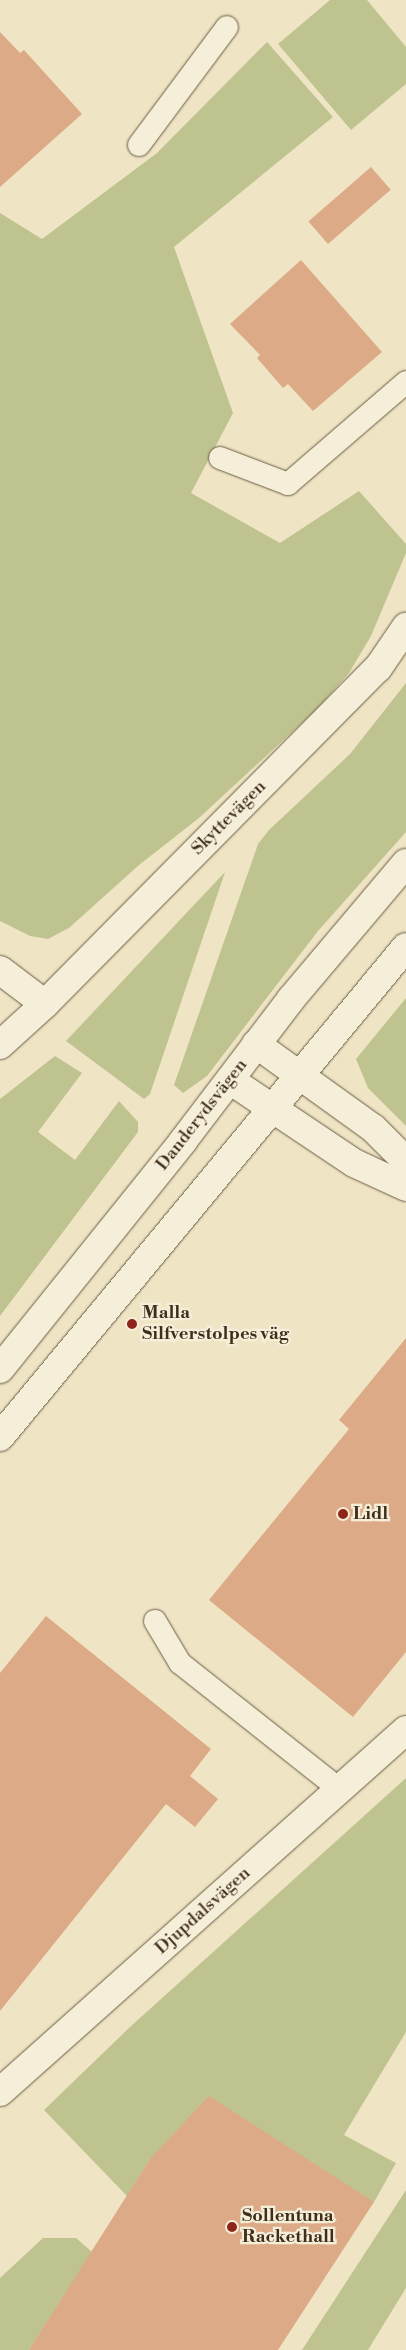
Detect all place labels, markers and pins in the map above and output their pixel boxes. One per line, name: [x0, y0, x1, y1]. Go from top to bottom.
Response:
place label: Malla Silfverstolpes väg: [142, 1303, 289, 1346]
marker: Malla Silfverstolpes väg: [126, 1318, 138, 1330]
place label: Lidl: [353, 1503, 388, 1525]
marker: Lidl: [337, 1508, 349, 1520]
place label: Sollentuna Rackethall: [242, 2206, 335, 2248]
marker: Sollentuna Rackethall: [226, 2221, 238, 2233]

